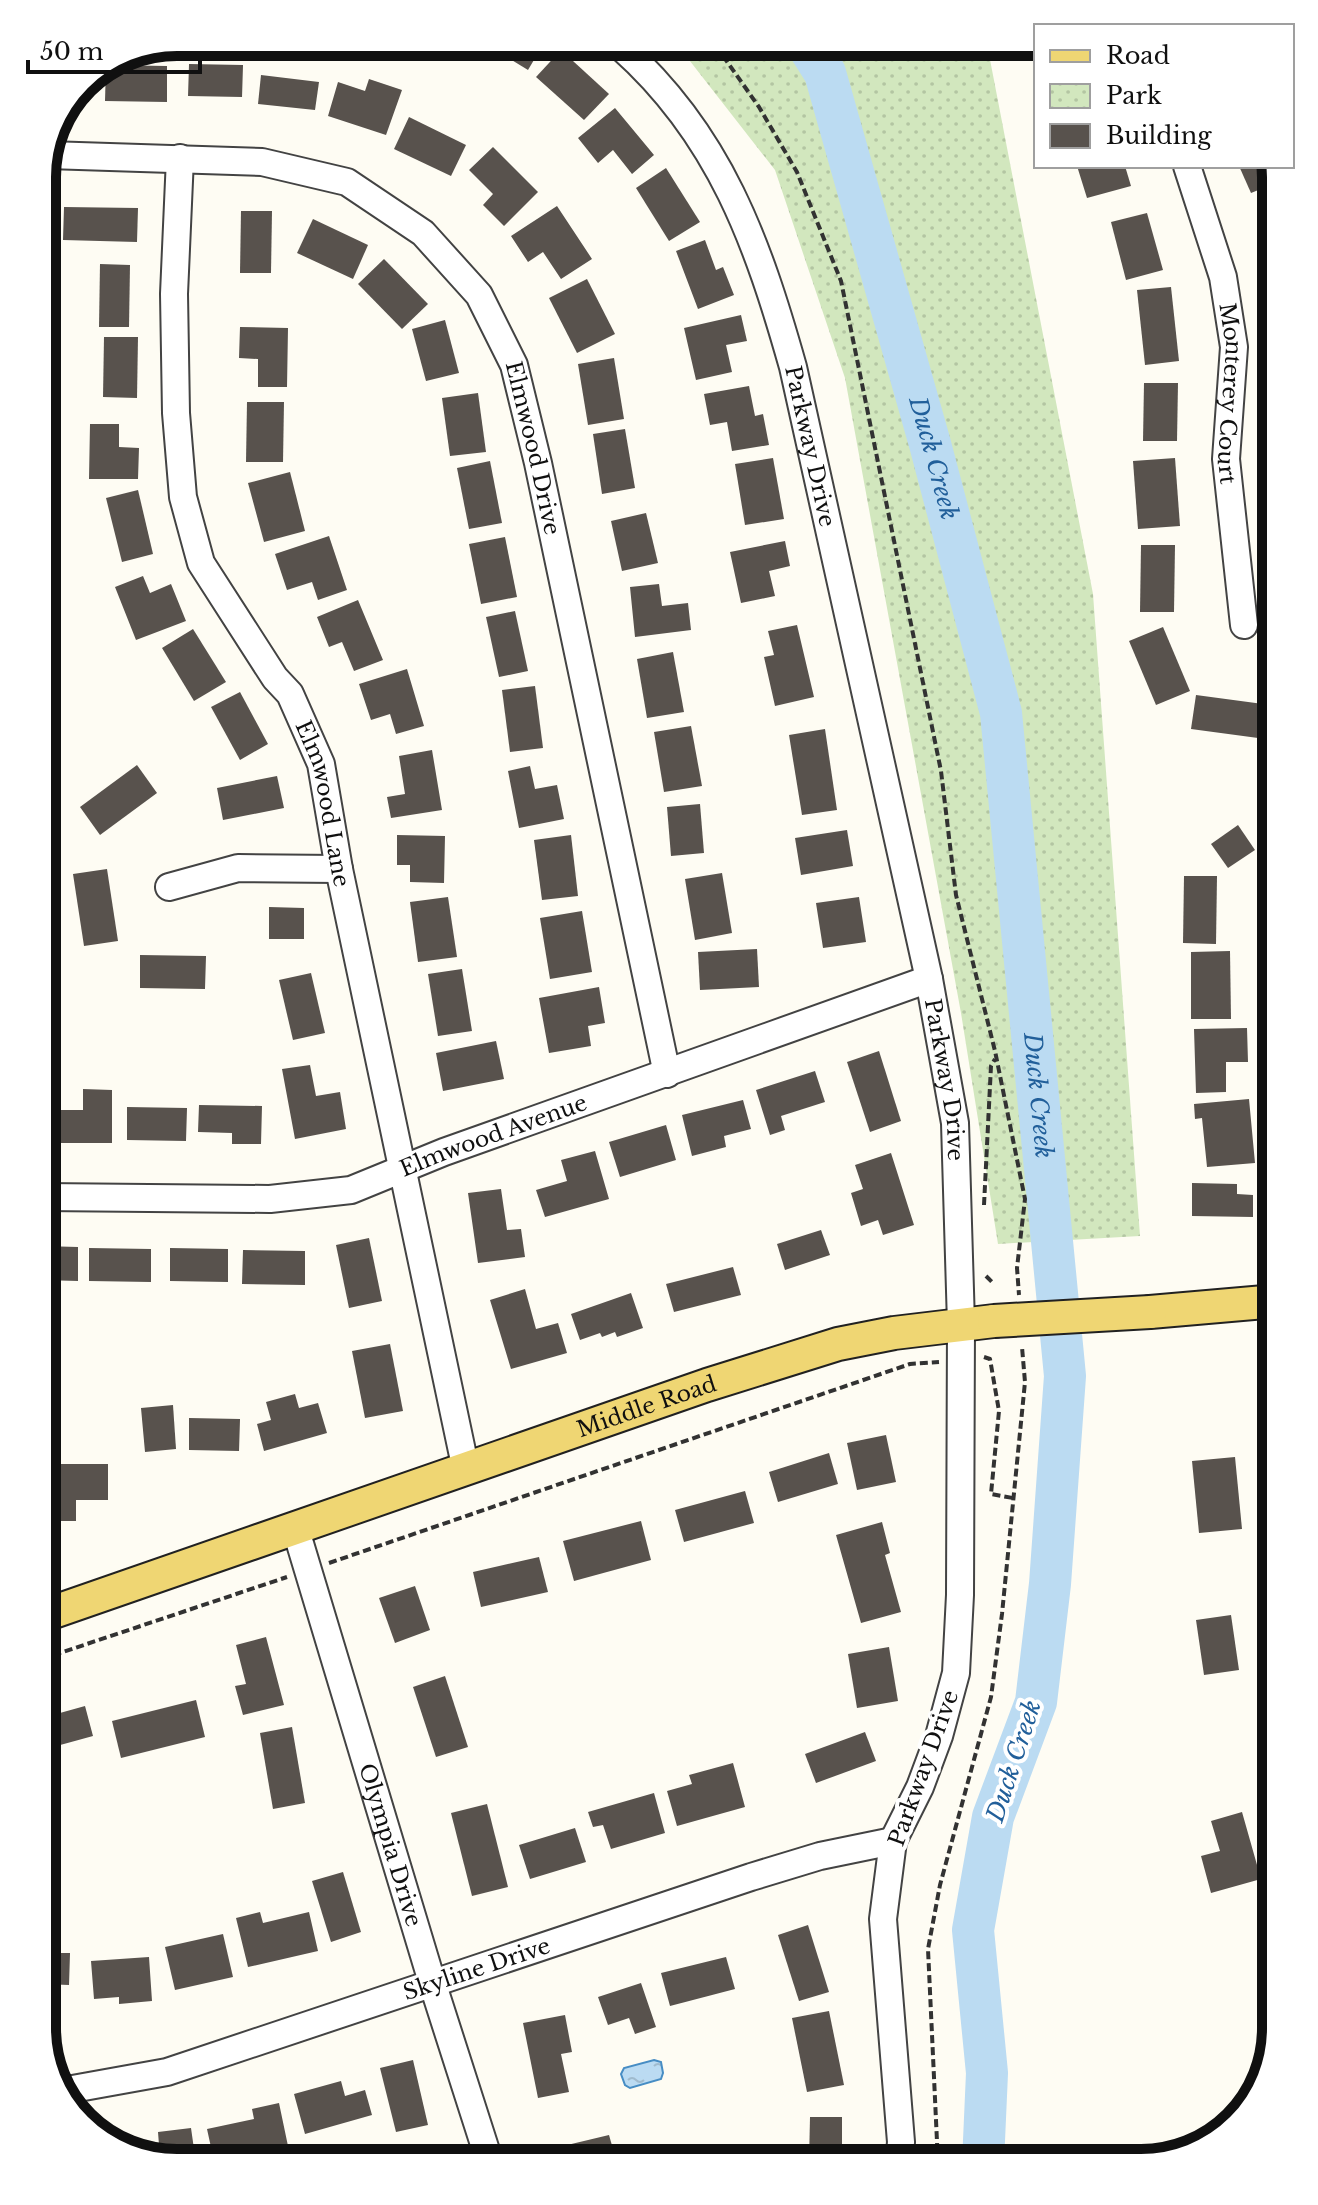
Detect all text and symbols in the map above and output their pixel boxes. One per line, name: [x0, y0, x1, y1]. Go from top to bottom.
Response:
scale bar: [28, 24, 200, 74]
legend: [1034, 24, 1294, 168]
text: 50 m: [40, 37, 104, 66]
text: Road: [1106, 41, 1170, 70]
text: Park: [1106, 81, 1162, 110]
text: Building: [1106, 121, 1212, 150]
street label: Monterey Court: [1212, 301, 1247, 486]
street label: Elmwood Drive: [500, 358, 566, 537]
street label: Parkway Drive: [779, 363, 841, 529]
water label: Duck Creek: [903, 392, 964, 523]
street label: Elmwood Lane: [289, 716, 355, 889]
street label: Parkway Drive: [919, 997, 969, 1161]
water label: Duck Creek: [1018, 1030, 1059, 1160]
street label: Elmwood Avenue: [396, 1089, 591, 1183]
street label: Middle Road: [573, 1370, 720, 1443]
street label: Parkway Drive: [883, 1687, 964, 1850]
water label: Duck Creek: [980, 1696, 1047, 1826]
street label: Olympia Drive: [353, 1760, 428, 1930]
street label: Skyline Drive: [400, 1932, 554, 2006]

